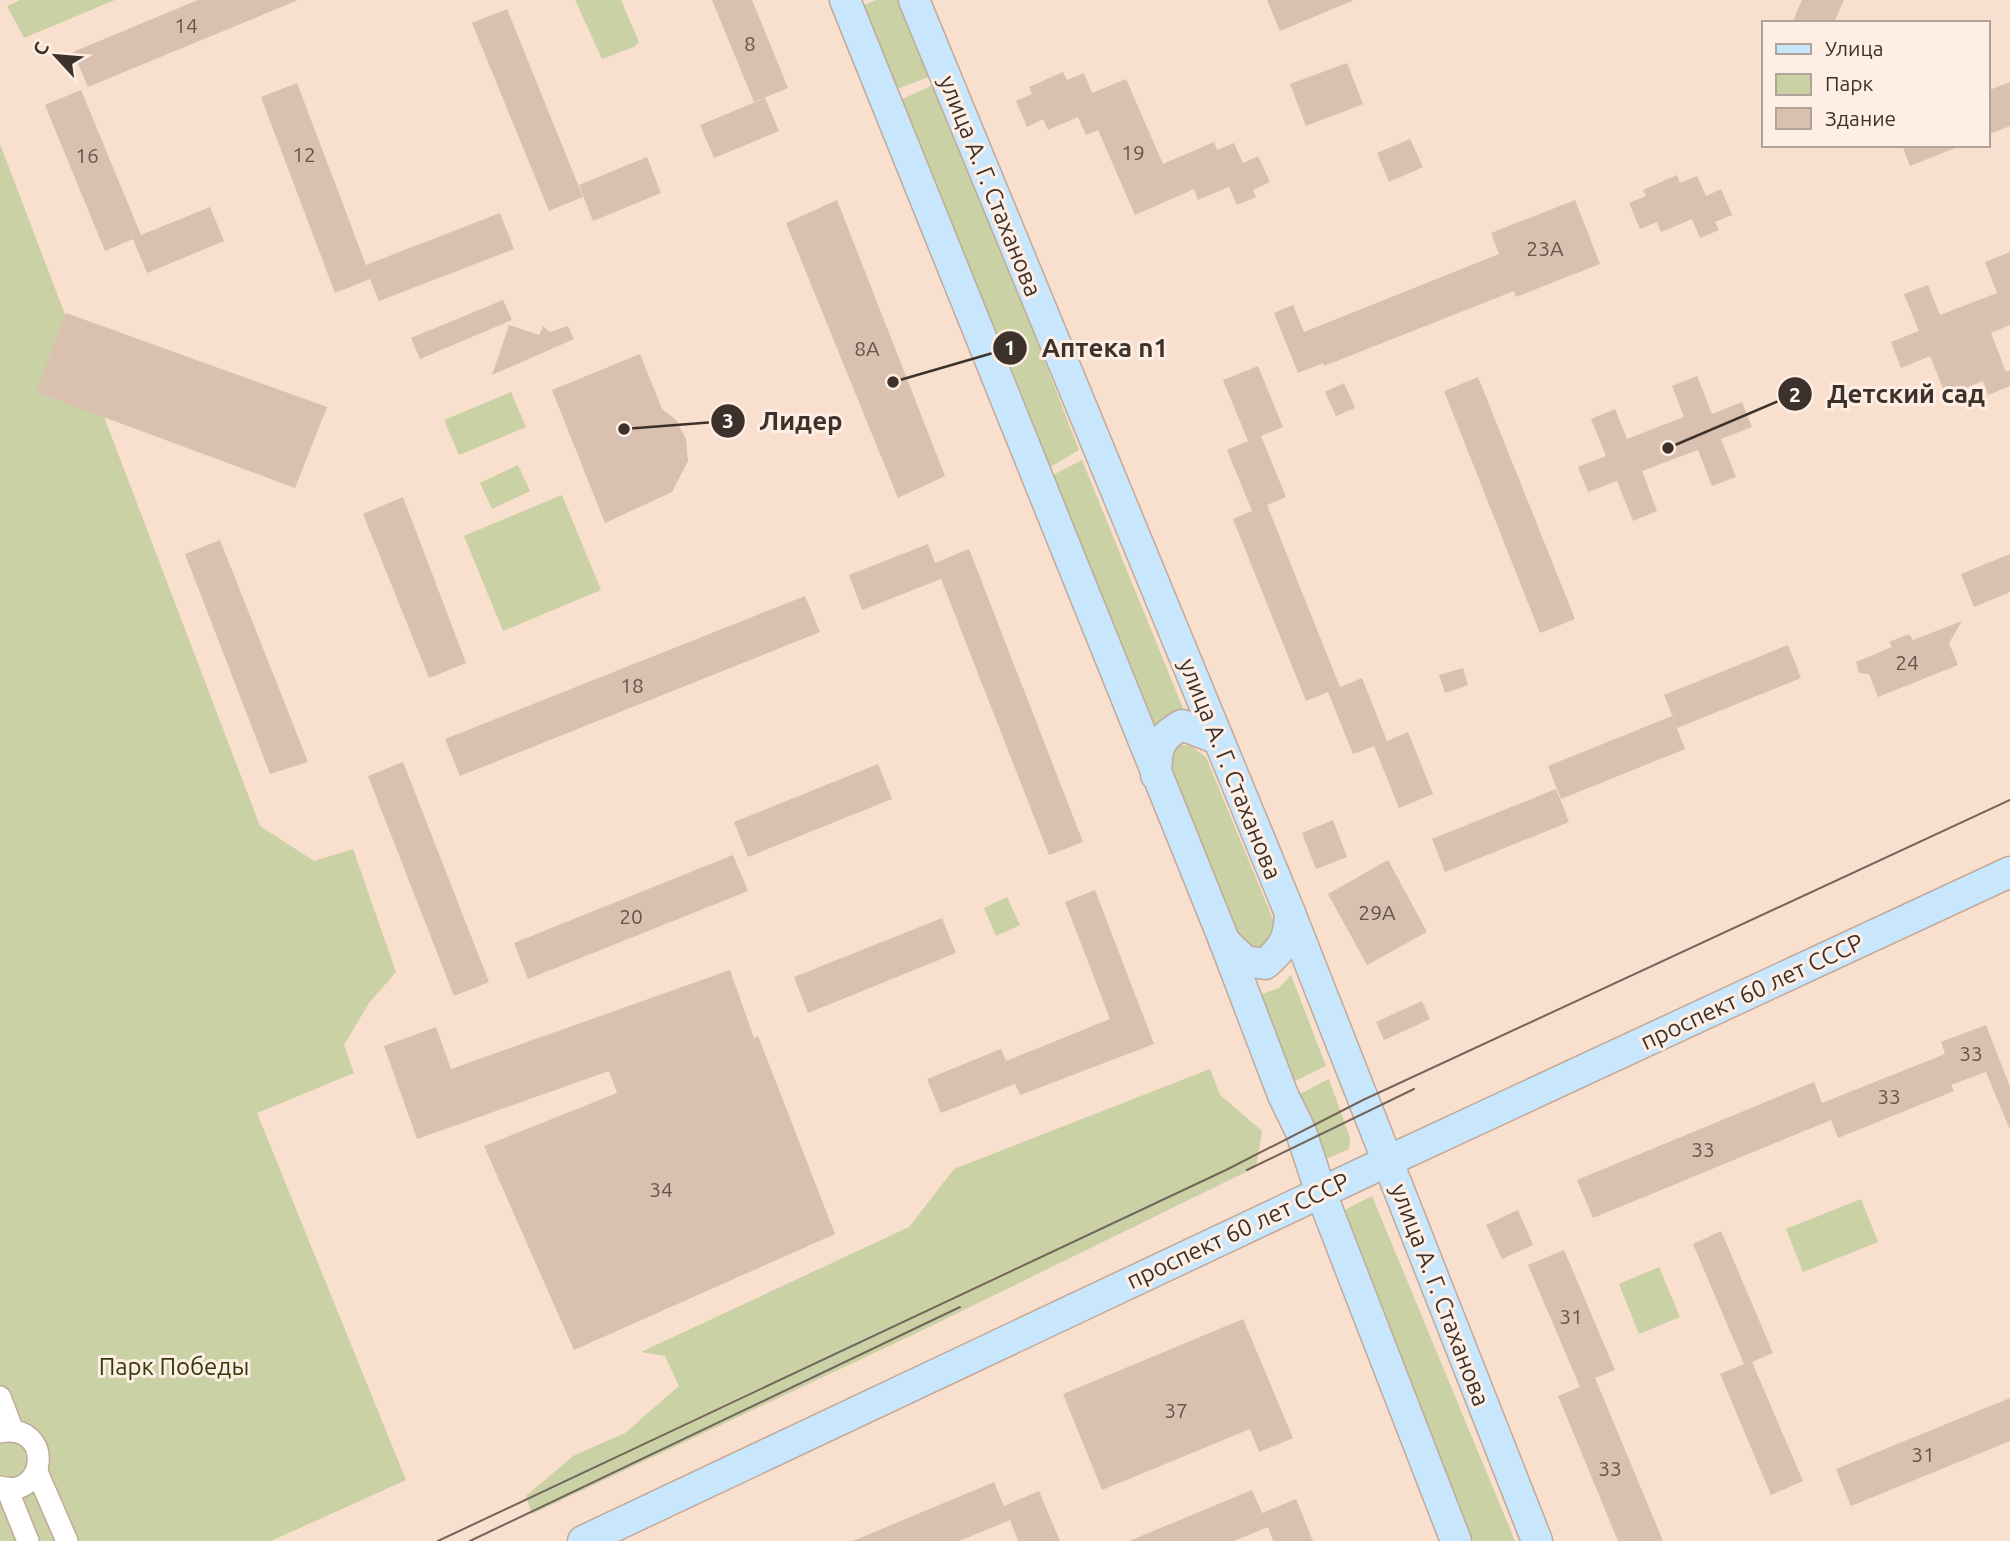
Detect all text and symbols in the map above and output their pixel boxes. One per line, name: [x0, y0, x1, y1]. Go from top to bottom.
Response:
house number: 14: [174, 13, 198, 37]
north arrow: [21, 21, 91, 91]
legend: [1762, 21, 1989, 147]
house number: 8: [744, 31, 756, 55]
text: Улица: [1825, 36, 1883, 60]
text: С: [28, 38, 53, 59]
street label: улица А. Г. Стаханова: [934, 71, 1047, 300]
text: Парк: [1825, 71, 1874, 95]
text: Здание: [1825, 106, 1896, 130]
house number: 19: [1121, 140, 1145, 164]
house number: 12: [292, 142, 316, 166]
house number: 16: [75, 143, 99, 167]
house number: 23А: [1526, 236, 1564, 260]
callout: Аптека n1: [993, 324, 1182, 371]
text: Аптека n1: [1042, 333, 1168, 362]
text: 1: [1004, 335, 1016, 359]
house number: 8А: [854, 336, 880, 360]
callout: Детский сад: [1778, 371, 1999, 418]
text: Детский сад: [1827, 379, 1985, 408]
text: 2: [1789, 382, 1801, 406]
callout: Лидер: [711, 398, 857, 445]
text: Лидер: [759, 406, 843, 435]
text: 3: [722, 408, 734, 432]
house number: 24: [1895, 650, 1919, 674]
street label: улица А. Г. Стаханова: [1174, 654, 1287, 883]
house number: 18: [620, 673, 644, 697]
house number: 29А: [1358, 900, 1396, 924]
house number: 20: [619, 904, 643, 928]
street label: проспект 60 лет СССР: [1636, 928, 1867, 1055]
house number: 33: [1959, 1041, 1983, 1065]
house number: 33: [1877, 1084, 1901, 1108]
house number: 33: [1691, 1137, 1715, 1161]
street label: проспект 60 лет СССР: [1122, 1167, 1353, 1294]
house number: 34: [649, 1177, 673, 1201]
street label: улица А. Г. Стаханова: [1386, 1180, 1495, 1410]
house number: 31: [1559, 1304, 1583, 1328]
park label: Парк Победы: [99, 1353, 249, 1380]
house number: 37: [1164, 1398, 1188, 1422]
house number: 31: [1911, 1442, 1935, 1466]
house number: 33: [1598, 1456, 1622, 1480]

